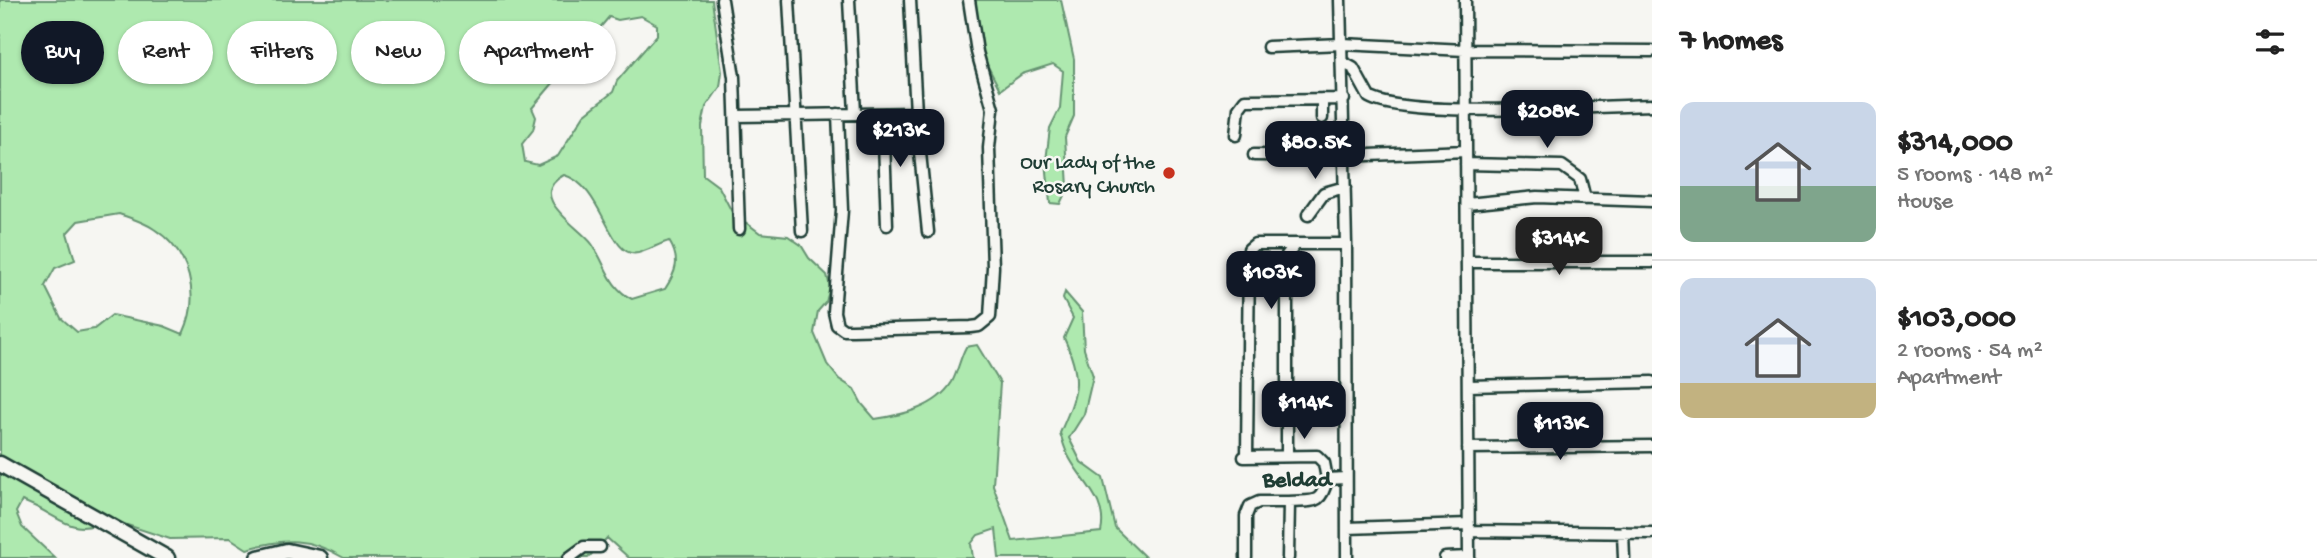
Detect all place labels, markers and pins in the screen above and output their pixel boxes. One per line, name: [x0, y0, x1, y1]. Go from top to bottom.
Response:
pin: $208K: [1498, 90, 1596, 150]
pin: $213K: [851, 110, 949, 169]
pin: $80.5K: [1258, 122, 1372, 181]
place label: Our Lady of the Rosary Church: [1020, 152, 1156, 201]
marker: Our Lady of the Rosary Church: [1161, 165, 1177, 181]
pin: $314K: [1510, 218, 1608, 277]
pin: $103K: [1222, 252, 1320, 311]
pin: $114K: [1255, 382, 1353, 441]
pin: $113K: [1511, 402, 1609, 462]

